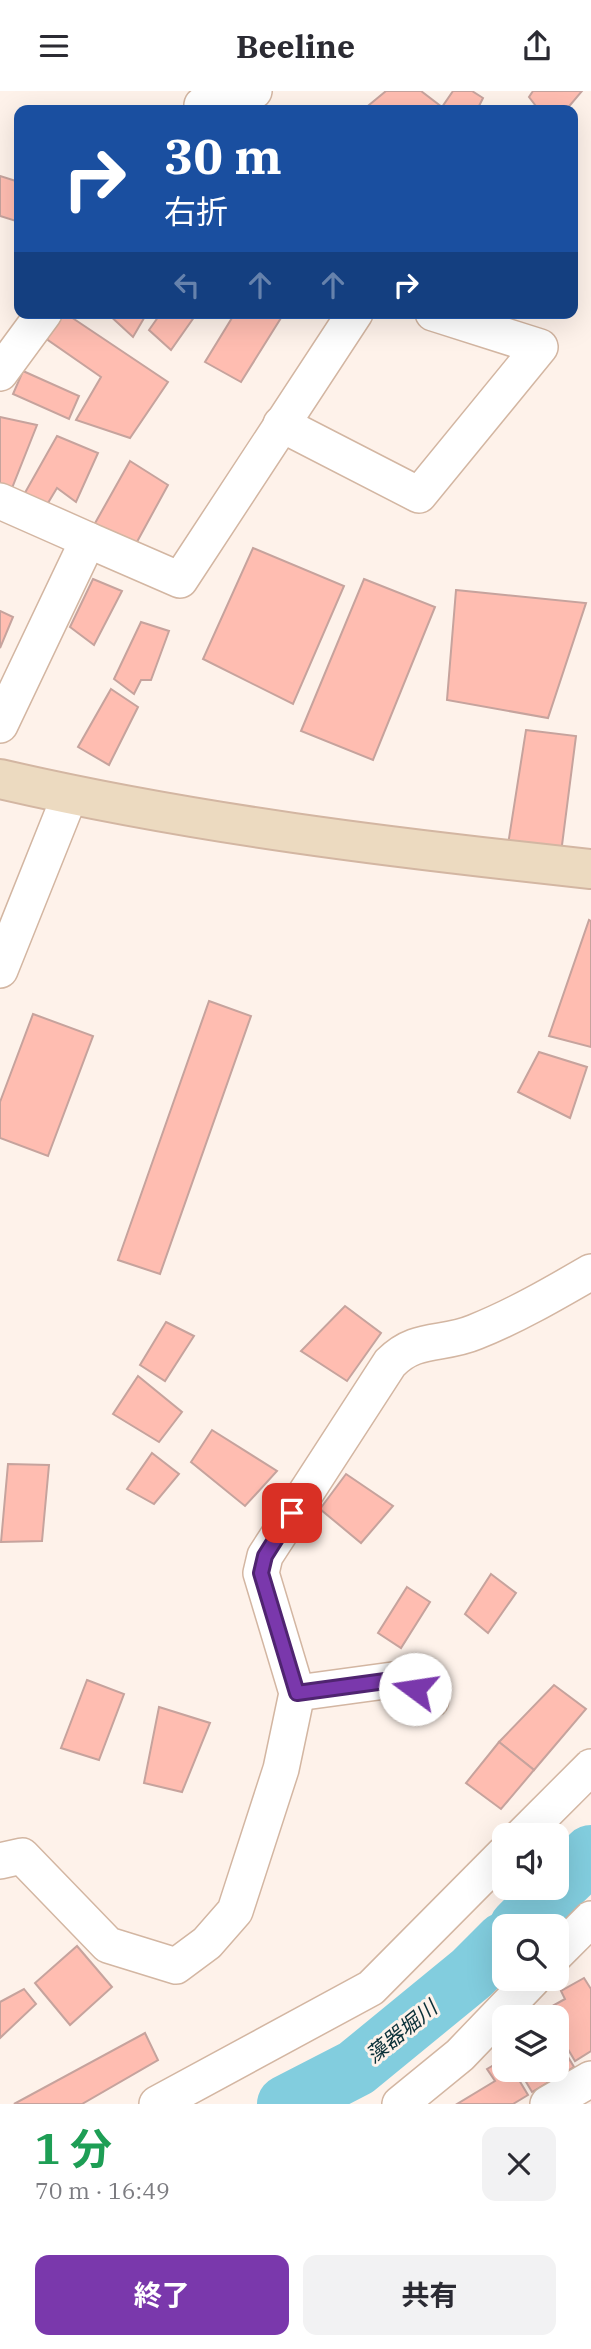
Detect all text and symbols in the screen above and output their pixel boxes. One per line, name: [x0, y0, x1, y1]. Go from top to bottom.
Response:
text: Beeline: [236, 25, 355, 67]
icon: menu: [35, 27, 73, 65]
icon: share: [518, 27, 556, 65]
text: 30 m: [164, 124, 282, 187]
icon: right: [49, 133, 140, 224]
text: 右折: [164, 190, 228, 232]
icon: left: [168, 266, 206, 304]
icon: ahead: [241, 266, 279, 304]
icon: ahead: [314, 266, 352, 304]
icon: right: [387, 266, 425, 304]
pin: [262, 1483, 322, 1543]
icon: arrive: [273, 1494, 311, 1532]
position arrow: [378, 1652, 452, 1726]
map controls: [492, 1823, 569, 2082]
button: sound: [492, 1823, 569, 1900]
button: search: [492, 1914, 569, 1991]
water label: 藻器堀川: [360, 1992, 444, 2068]
button: layers: [492, 2005, 569, 2082]
text: 1 分: [35, 2121, 112, 2176]
button: close: [482, 2127, 556, 2201]
text: 70 m · 16:49: [35, 2175, 170, 2205]
button: 終了: [35, 2255, 289, 2335]
button: 共有: [303, 2255, 556, 2335]

